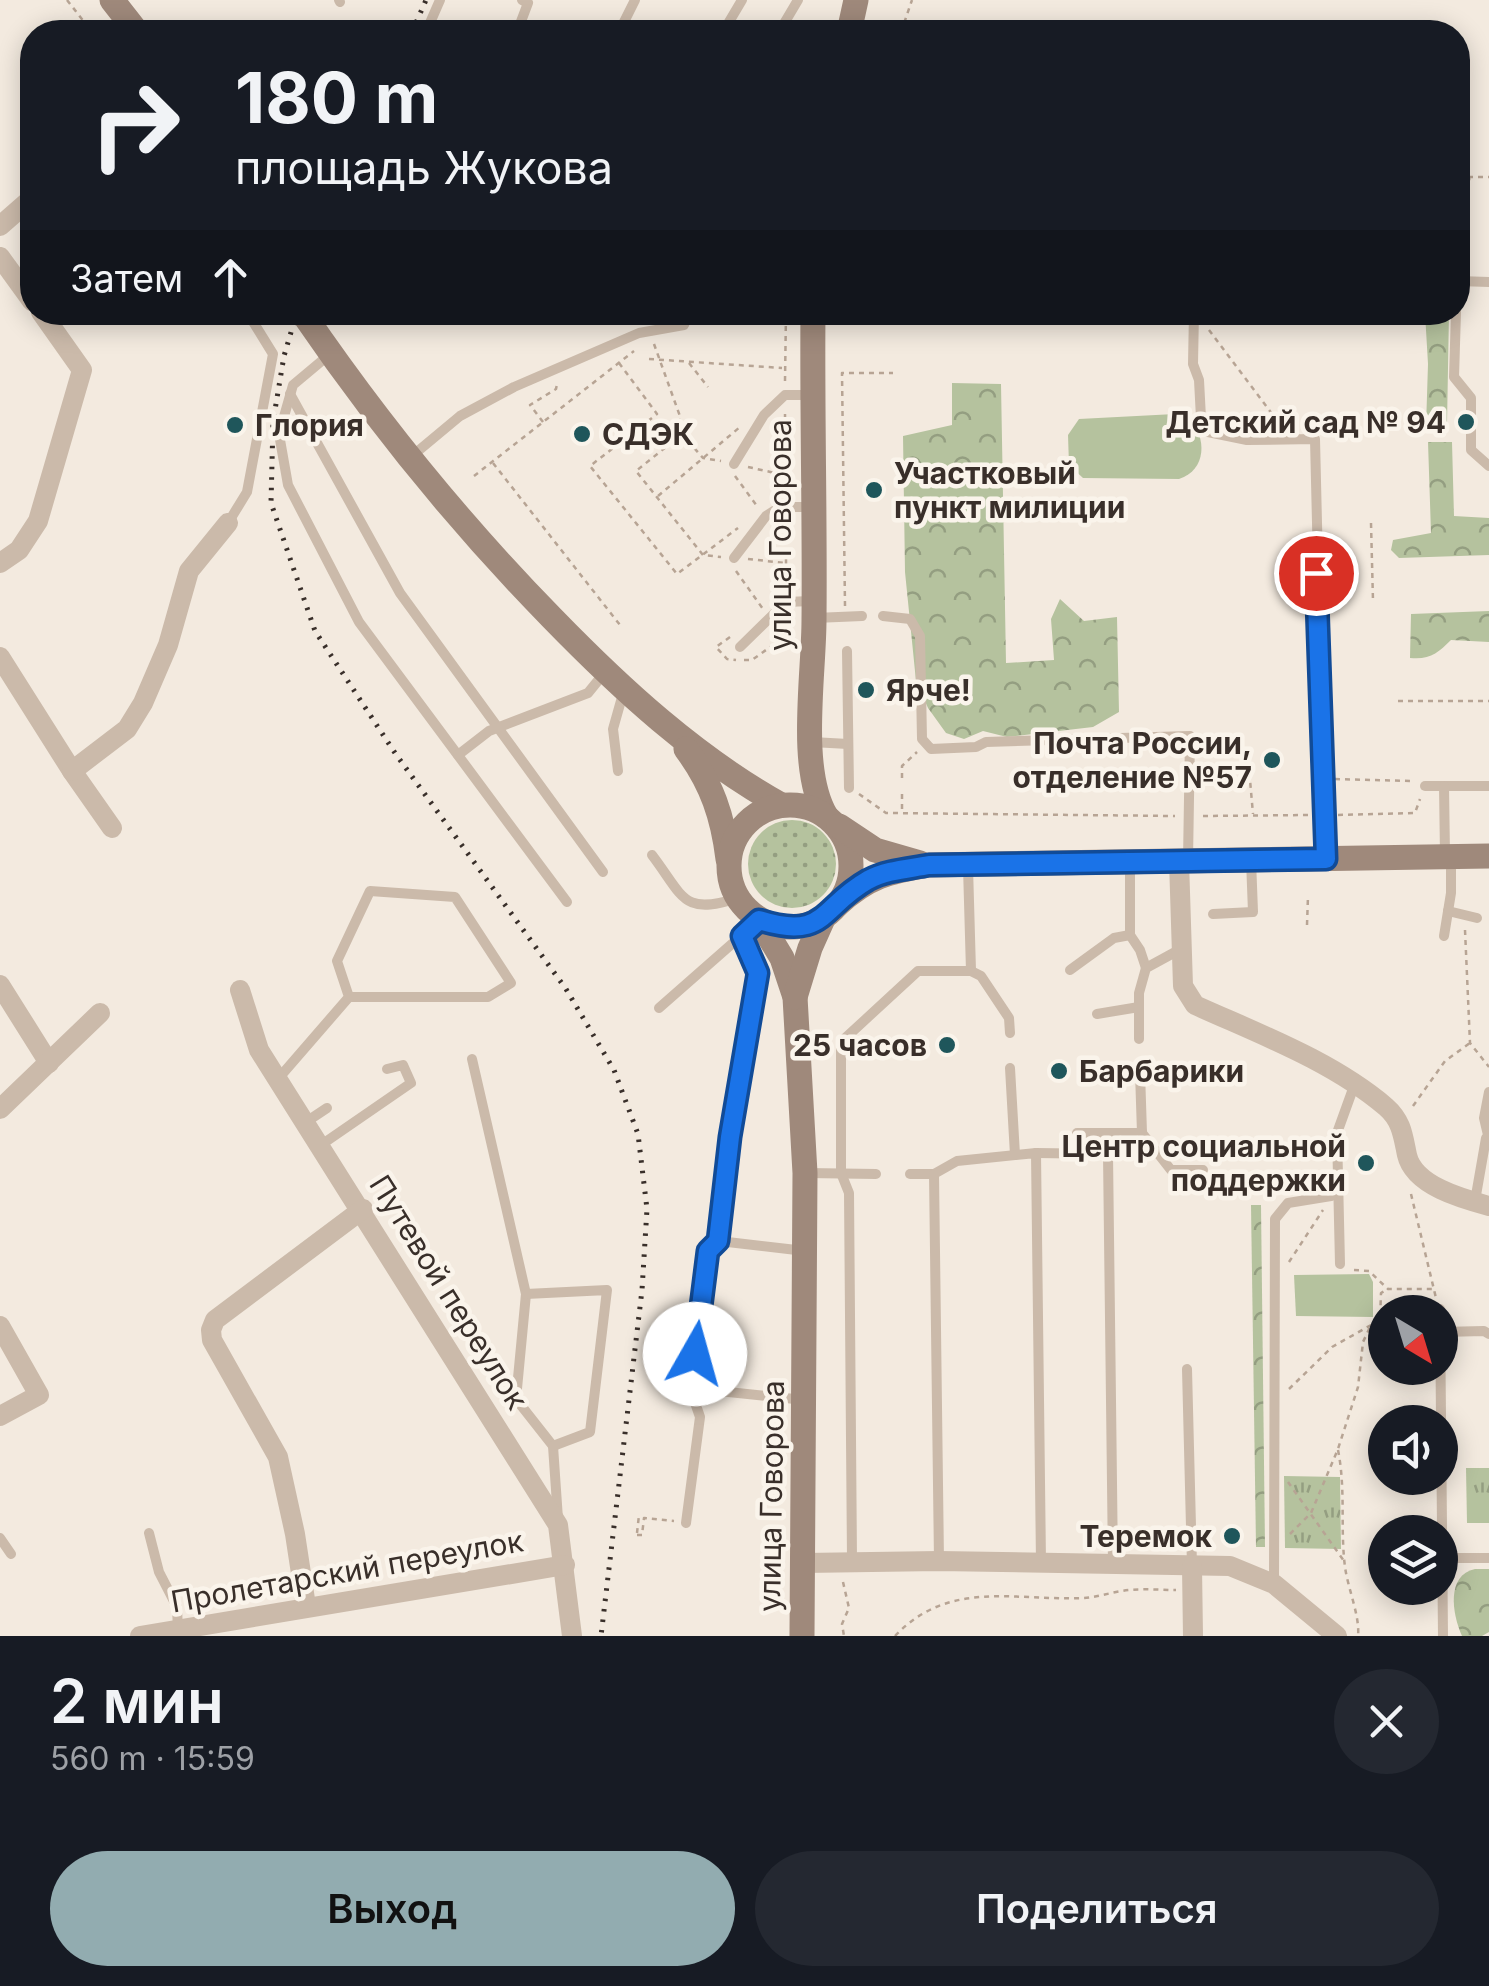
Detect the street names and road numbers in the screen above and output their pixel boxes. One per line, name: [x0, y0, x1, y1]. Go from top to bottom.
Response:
street label: улица Говорова: [762, 419, 798, 651]
street label: Путевой переулок: [362, 1168, 536, 1416]
street label: улица Говорова: [751, 1380, 791, 1612]
street label: Пролетарский переулок: [168, 1522, 526, 1620]

